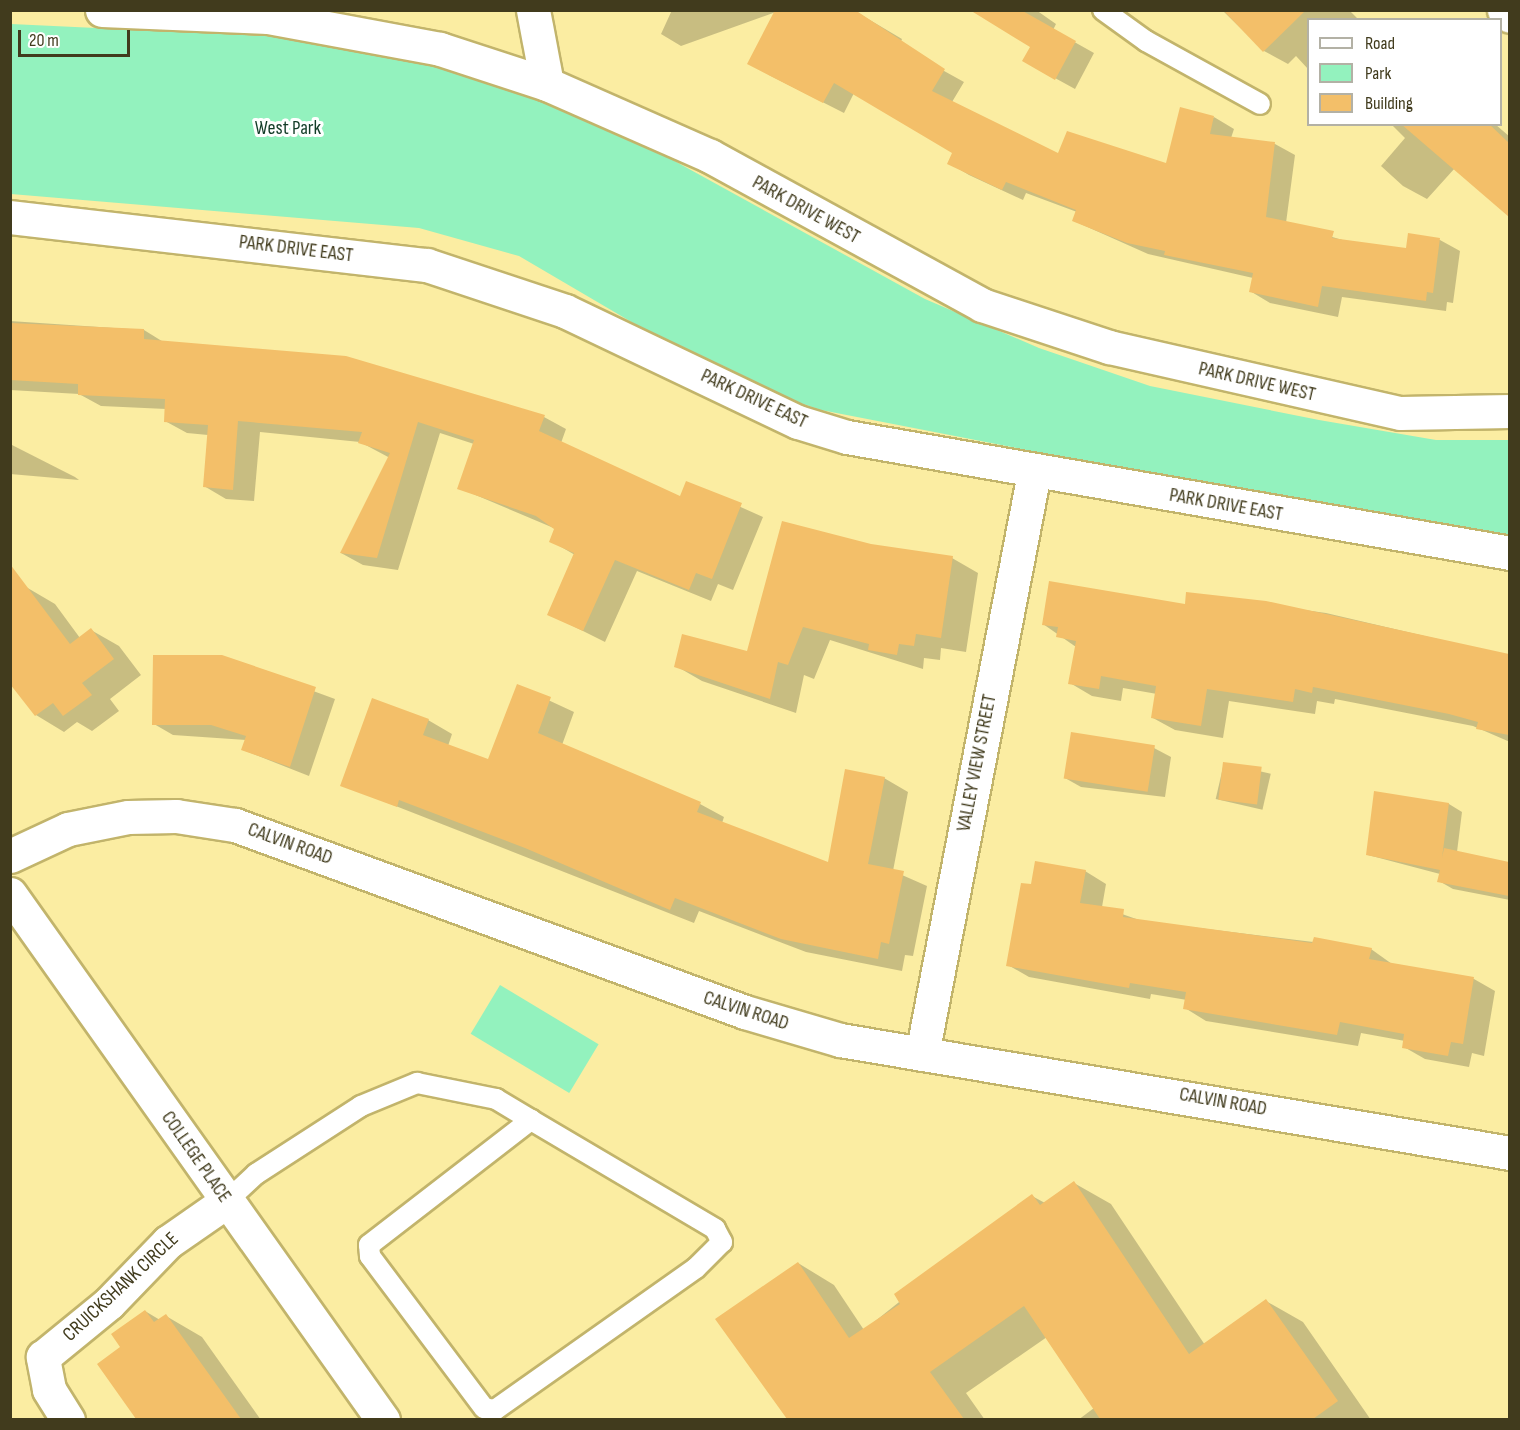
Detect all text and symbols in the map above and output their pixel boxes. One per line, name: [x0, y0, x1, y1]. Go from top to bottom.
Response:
scale bar: [21, 18, 134, 56]
legend: [1307, 18, 1502, 126]
text: 20 m: [29, 30, 59, 51]
text: Road: [1365, 33, 1395, 54]
text: Park: [1365, 63, 1391, 84]
text: Building: [1365, 93, 1413, 114]
park label: West Park: [255, 116, 321, 140]
street label: PARK DRIVE WEST: [748, 171, 864, 249]
street label: PARK DRIVE EAST: [238, 230, 354, 268]
street label: PARK DRIVE WEST: [1196, 357, 1318, 407]
street label: PARK DRIVE EAST: [697, 364, 811, 434]
street label: PARK DRIVE EAST: [1167, 483, 1285, 527]
street label: VALLEY VIEW STREET: [952, 692, 1002, 834]
street label: CALVIN ROAD: [244, 818, 336, 870]
street label: CALVIN ROAD: [700, 986, 792, 1036]
street label: CALVIN ROAD: [1177, 1083, 1269, 1121]
street label: COLLEGE PLACE: [156, 1107, 236, 1207]
street label: CRUICKSHANK CIRCLE: [58, 1227, 184, 1347]

